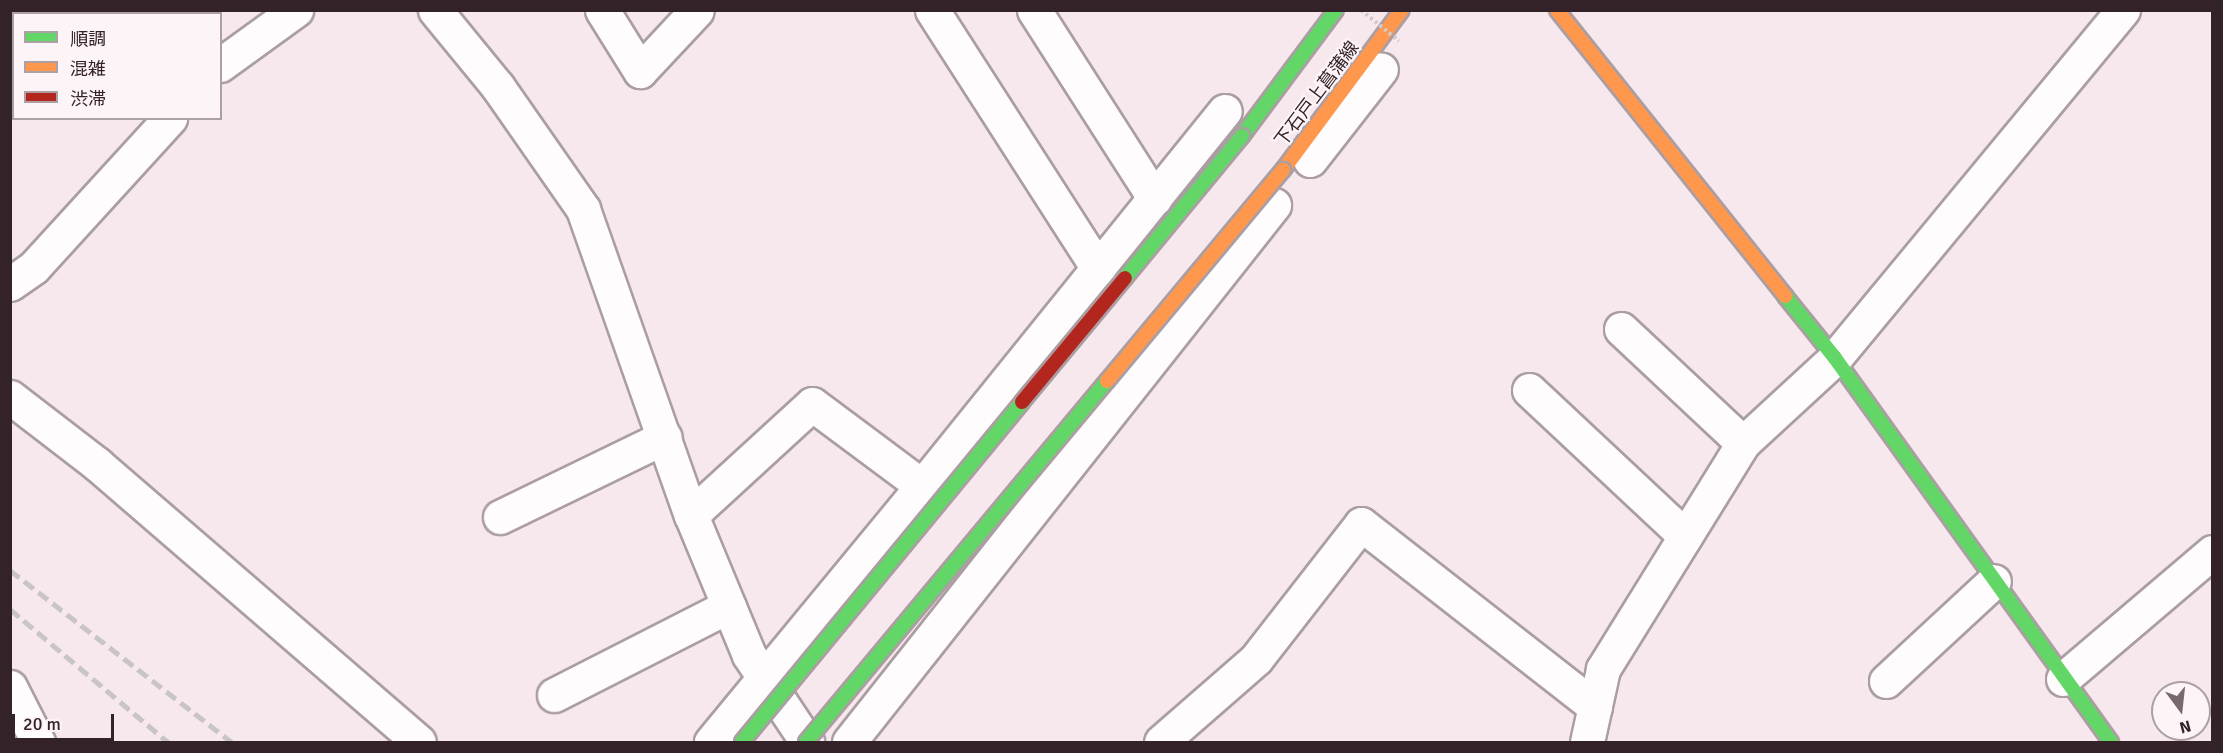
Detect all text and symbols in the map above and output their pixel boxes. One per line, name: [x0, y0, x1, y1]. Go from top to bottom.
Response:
legend: [12, 12, 222, 120]
text: 順調: [70, 28, 106, 50]
street label: 下石戸上菖蒲線: [1270, 37, 1364, 151]
text: 混雑: [70, 58, 106, 80]
text: 渋滞: [70, 88, 106, 110]
north arrow: [2151, 681, 2211, 741]
scale bar: [15, 702, 117, 740]
text: 20 m: [23, 713, 61, 735]
text: N: [2177, 715, 2193, 738]

